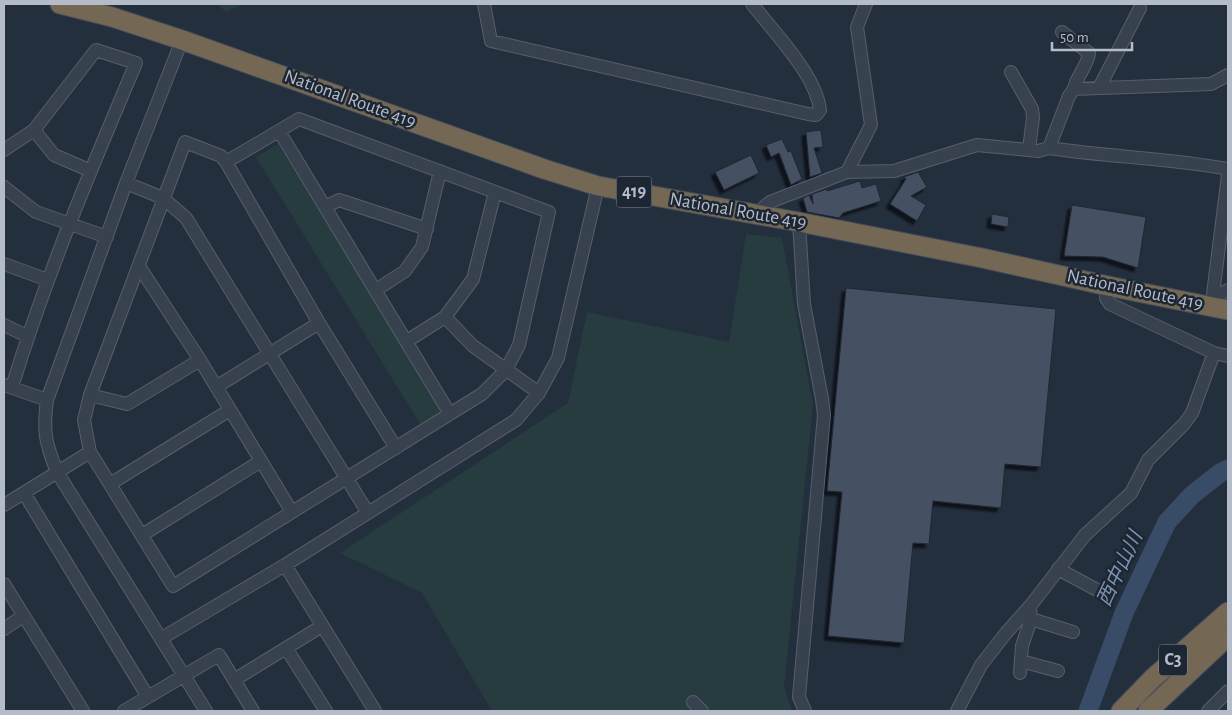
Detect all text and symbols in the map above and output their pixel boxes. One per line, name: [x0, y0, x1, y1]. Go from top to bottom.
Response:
scale bar: [1052, 20, 1132, 52]
text: 50 m: [1060, 30, 1089, 45]
street label: National Route 419: [282, 66, 419, 132]
road number: 419: [616, 176, 652, 208]
street label: National Route 419: [668, 190, 808, 232]
street label: National Route 419: [1065, 266, 1205, 314]
water label: 西中山川: [1093, 526, 1147, 609]
road number: C3: [1159, 644, 1187, 676]

